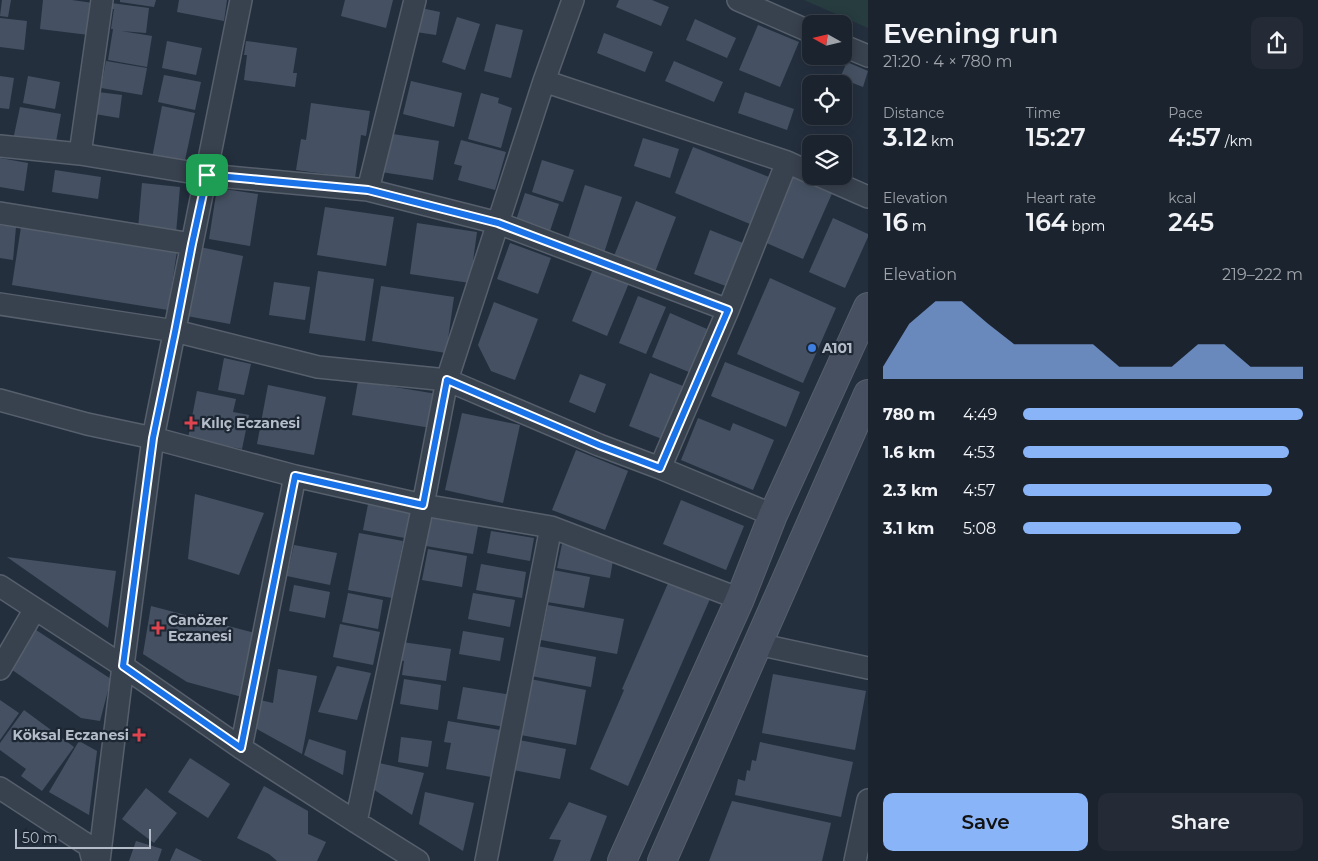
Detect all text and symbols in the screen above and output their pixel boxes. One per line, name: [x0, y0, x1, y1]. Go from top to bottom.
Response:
north arrow: [802, 15, 852, 65]
map controls: [802, 15, 852, 185]
text: Evening run: [883, 16, 1058, 50]
button: share: [1251, 17, 1303, 69]
text: 21:20 · 4 × 780 m: [883, 52, 1013, 71]
button: locate: [802, 75, 852, 125]
text: Distance: [883, 104, 945, 122]
text: Time: [1026, 104, 1061, 122]
text: Pace: [1168, 104, 1203, 122]
text: 3.12: [883, 122, 927, 152]
text: 15:27: [1026, 122, 1086, 152]
text: 4:57: [1168, 122, 1221, 152]
text: km: [927, 132, 954, 150]
text: /km: [1221, 132, 1253, 150]
button: layers: [802, 135, 852, 185]
pin: [186, 154, 228, 196]
icon: arrive: [193, 161, 221, 189]
text: Elevation: [883, 189, 948, 207]
text: Heart rate: [1026, 189, 1096, 207]
text: kcal: [1168, 189, 1196, 207]
text: 16: [883, 207, 908, 237]
text: 164: [1026, 207, 1068, 237]
text: 245: [1168, 207, 1214, 237]
text: m: [908, 217, 927, 235]
text: bpm: [1068, 217, 1105, 235]
text: Elevation: [883, 265, 957, 284]
text: 219–222 m: [1222, 265, 1303, 284]
place label: A101: [821, 339, 853, 357]
marker: A101: [806, 342, 818, 354]
text: 780 m: [883, 405, 935, 424]
text: 4:49: [963, 405, 997, 424]
place label: Kılıç Eczanesi: [201, 414, 300, 432]
marker: Kılıç Eczanesi: [185, 417, 197, 429]
text: 1.6 km: [883, 443, 935, 462]
text: 4:53: [963, 443, 995, 462]
text: 2.3 km: [883, 481, 938, 500]
text: 4:57: [963, 481, 995, 500]
text: 3.1 km: [883, 519, 934, 538]
text: 5:08: [963, 519, 996, 538]
place label: Canözer Eczanesi: [168, 611, 232, 645]
marker: Canözer Eczanesi: [152, 622, 164, 634]
place label: Köksal Eczanesi: [13, 726, 129, 744]
marker: Köksal Eczanesi: [133, 729, 145, 741]
button: Save: [883, 793, 1088, 851]
button: Share: [1098, 793, 1303, 851]
scale bar: [15, 826, 151, 849]
text: 50 m: [22, 829, 58, 847]

